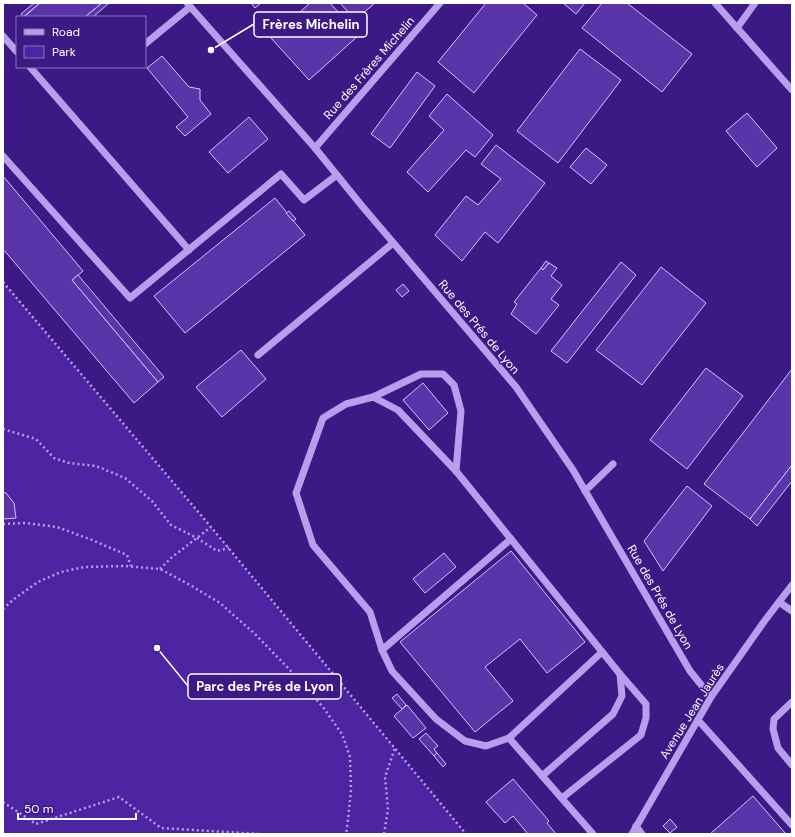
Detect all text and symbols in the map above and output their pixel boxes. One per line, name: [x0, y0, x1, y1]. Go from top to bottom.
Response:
callout: Frères Michelin: [254, 12, 367, 37]
street label: Rue des Frères Michelin: [320, 13, 418, 123]
legend: [16, 16, 146, 68]
text: Frères Michelin: [262, 16, 360, 33]
text: Road: [52, 24, 80, 40]
text: Park: [52, 44, 76, 60]
street label: Rue des Prés de Lyon: [435, 277, 523, 377]
street label: Rue des Prés de Lyon: [624, 542, 696, 652]
street label: Avenue Jean Jaurès: [656, 660, 728, 762]
callout: Parc des Prés de Lyon: [188, 674, 341, 699]
text: Parc des Prés de Lyon: [196, 678, 334, 695]
scale bar: [18, 795, 136, 821]
text: 50 m: [24, 801, 53, 817]

